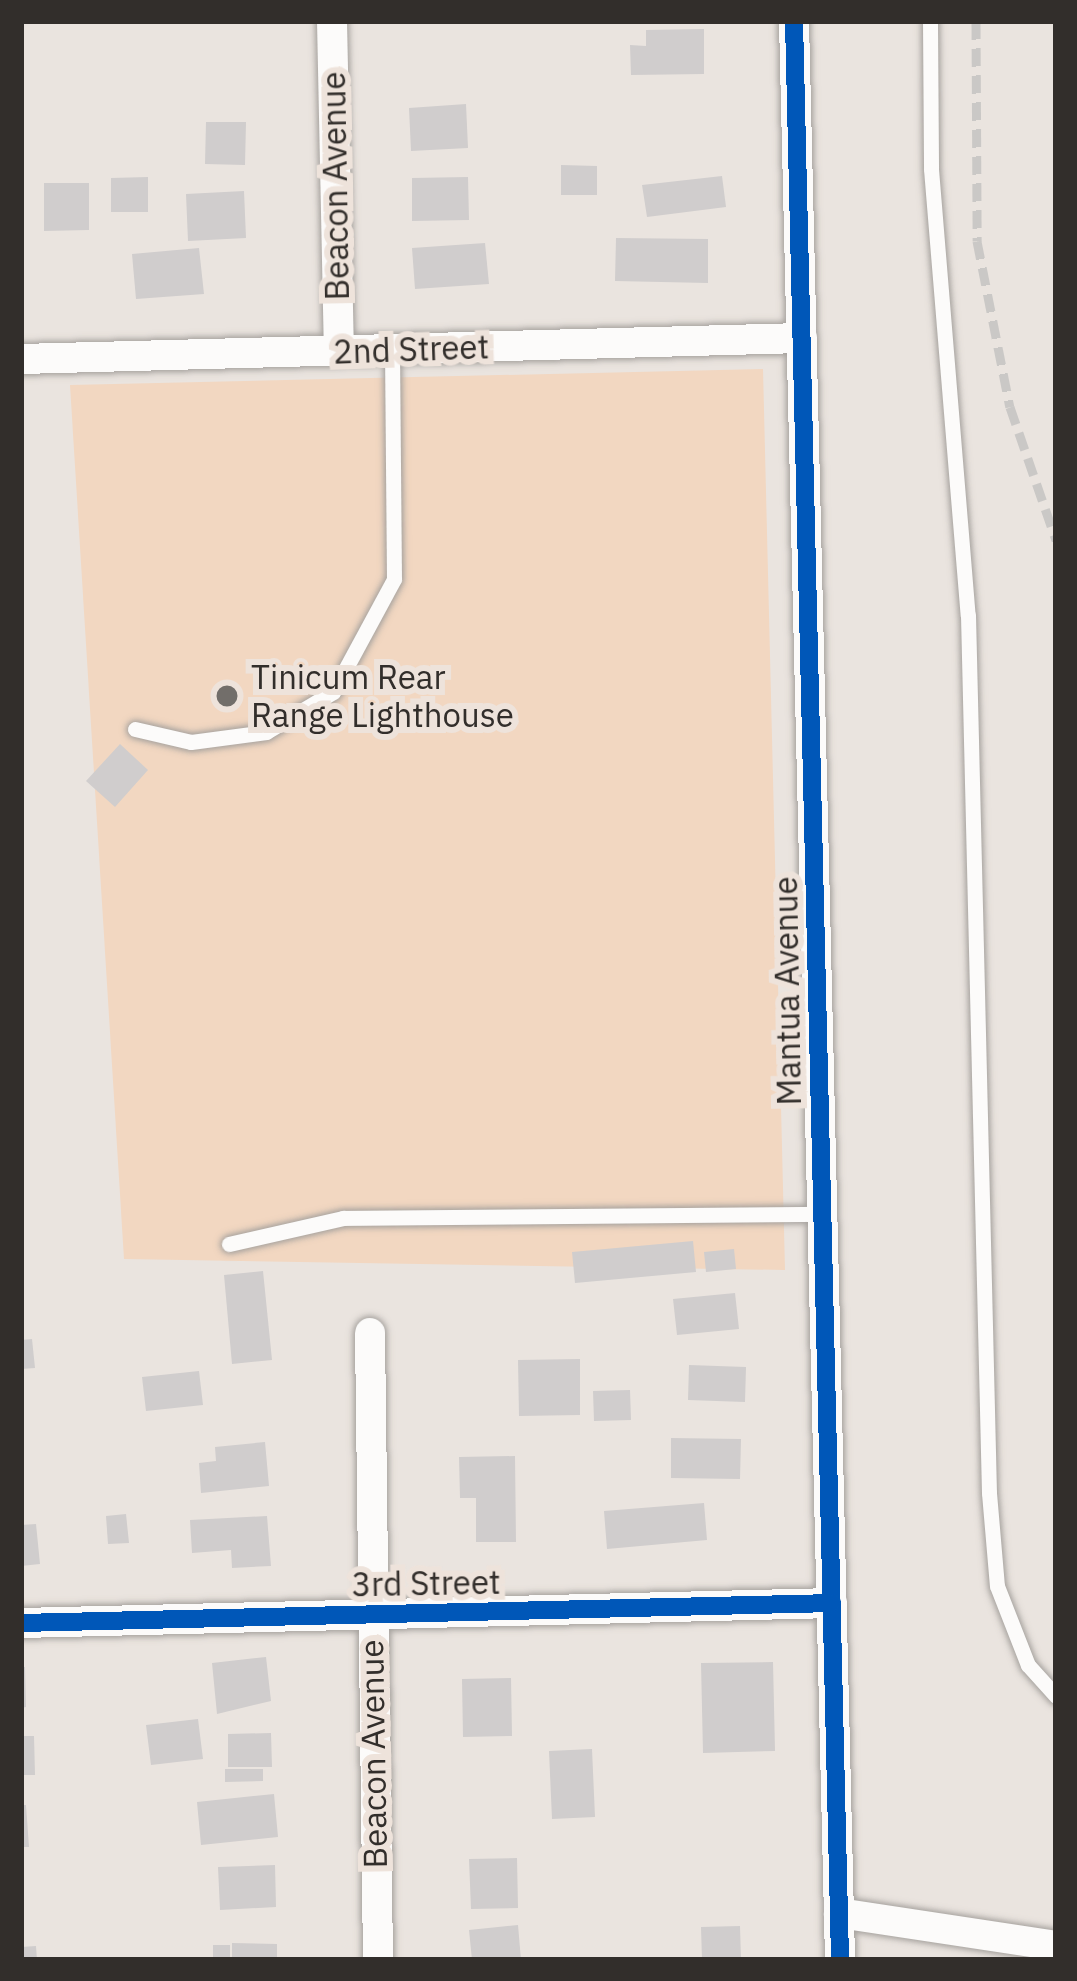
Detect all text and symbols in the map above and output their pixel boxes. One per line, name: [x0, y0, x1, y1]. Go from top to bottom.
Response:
street label: Beacon Avenue: [313, 71, 357, 301]
street label: 2nd Street: [332, 326, 490, 372]
place label: Tinicum Rear Range Lighthouse: [251, 657, 514, 735]
marker: Tinicum Rear Range Lighthouse: [214, 683, 240, 709]
street label: Mantua Avenue: [765, 876, 809, 1106]
street label: 3rd Street: [351, 1562, 501, 1604]
street label: Beacon Avenue: [351, 1639, 395, 1869]

